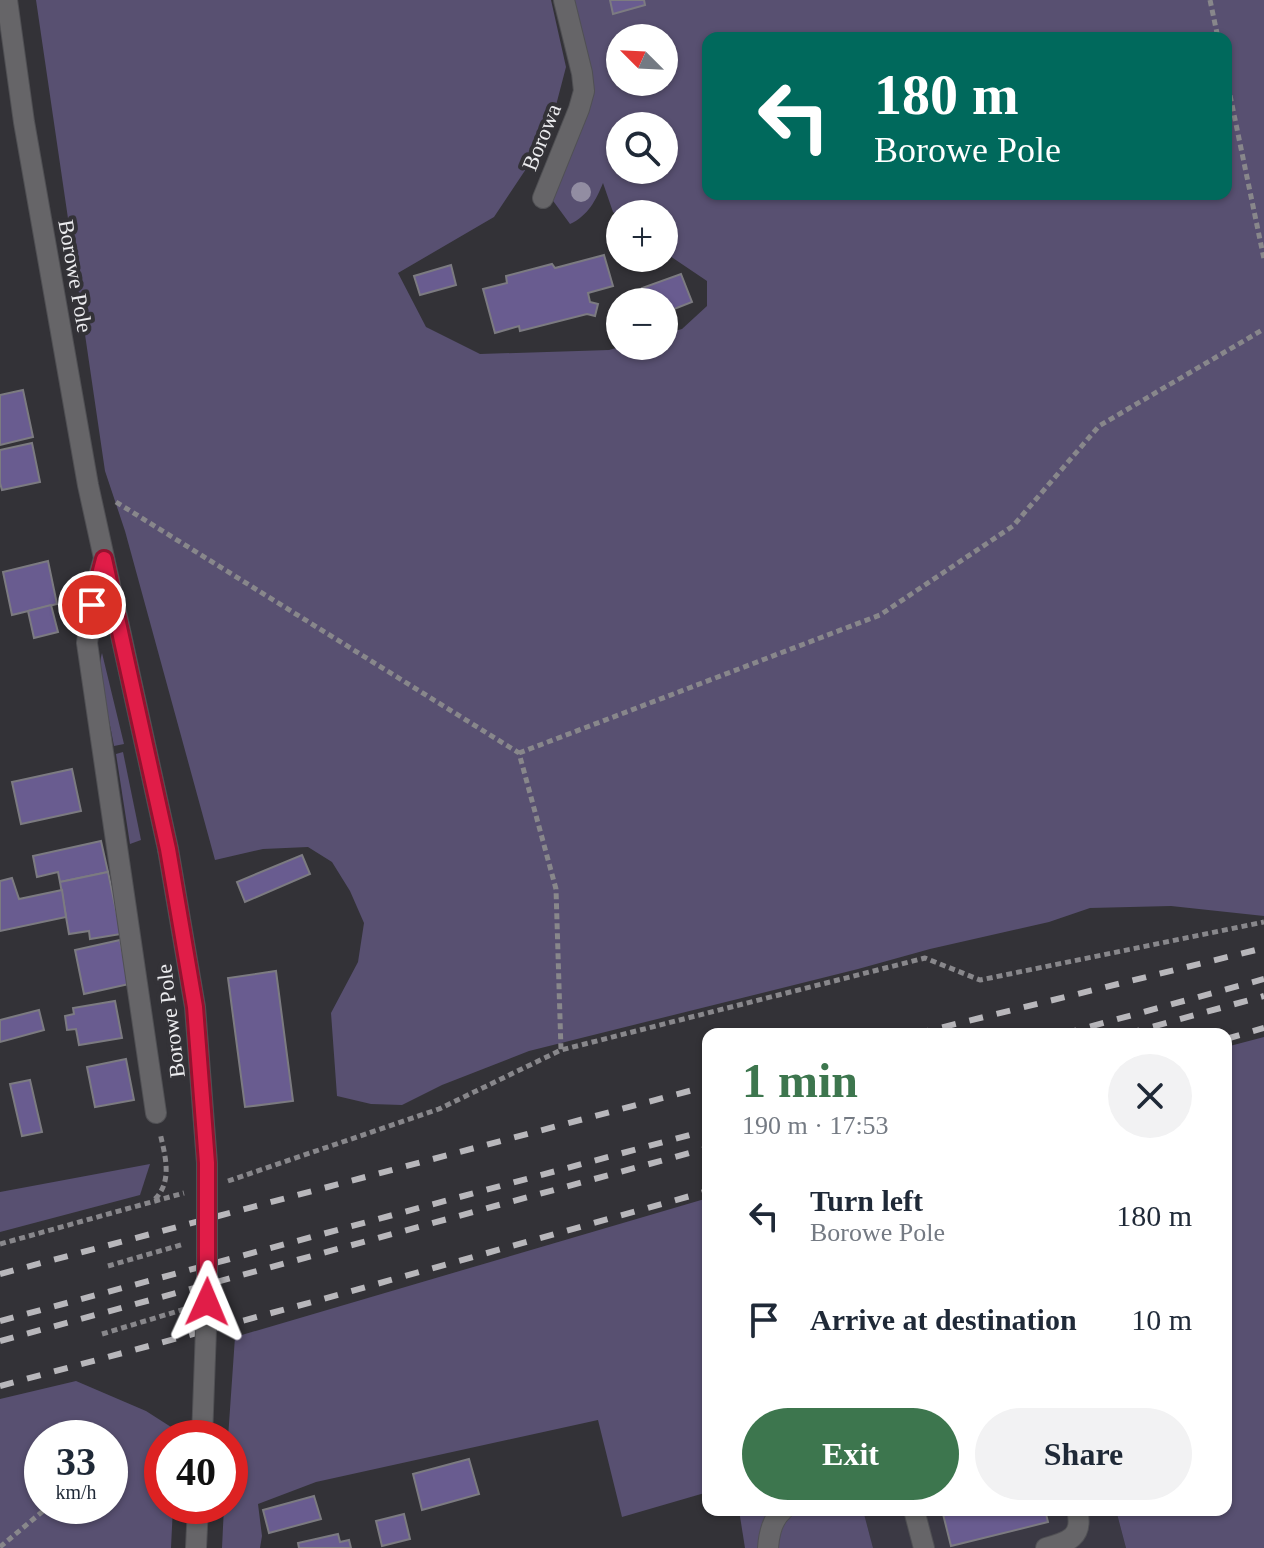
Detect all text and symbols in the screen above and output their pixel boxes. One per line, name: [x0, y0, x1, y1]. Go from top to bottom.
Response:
north arrow: [606, 24, 678, 96]
map controls: [606, 24, 678, 360]
icon: left: [742, 64, 846, 168]
text: 180 m: [874, 64, 1019, 126]
street label: Borowa: [517, 100, 566, 174]
button: search: [606, 112, 678, 184]
text: Borowe Pole: [874, 130, 1061, 170]
button: +: [606, 200, 678, 272]
street label: Borowe Pole: [53, 218, 98, 335]
button: −: [606, 288, 678, 360]
pin: [58, 571, 126, 639]
icon: arrive: [70, 583, 114, 627]
street label: Borowe Pole: [151, 963, 190, 1079]
text: 1 min: [742, 1054, 858, 1107]
button: close: [1108, 1054, 1192, 1138]
text: 190 m · 17:53: [742, 1111, 889, 1140]
text: Turn left: [810, 1184, 923, 1217]
icon: left: [742, 1194, 786, 1238]
text: 180 m: [1116, 1199, 1192, 1232]
text: Borowe Pole: [810, 1218, 945, 1247]
position arrow: [165, 1260, 249, 1344]
icon: arrive: [742, 1298, 786, 1342]
text: Arrive at destination: [810, 1303, 1077, 1336]
text: 10 m: [1131, 1303, 1192, 1336]
button: Exit: [742, 1408, 959, 1500]
button: Share: [975, 1408, 1192, 1500]
speed limit sign: 40: [144, 1420, 248, 1524]
text: 33: [56, 1439, 96, 1484]
text: km/h: [55, 1481, 97, 1503]

